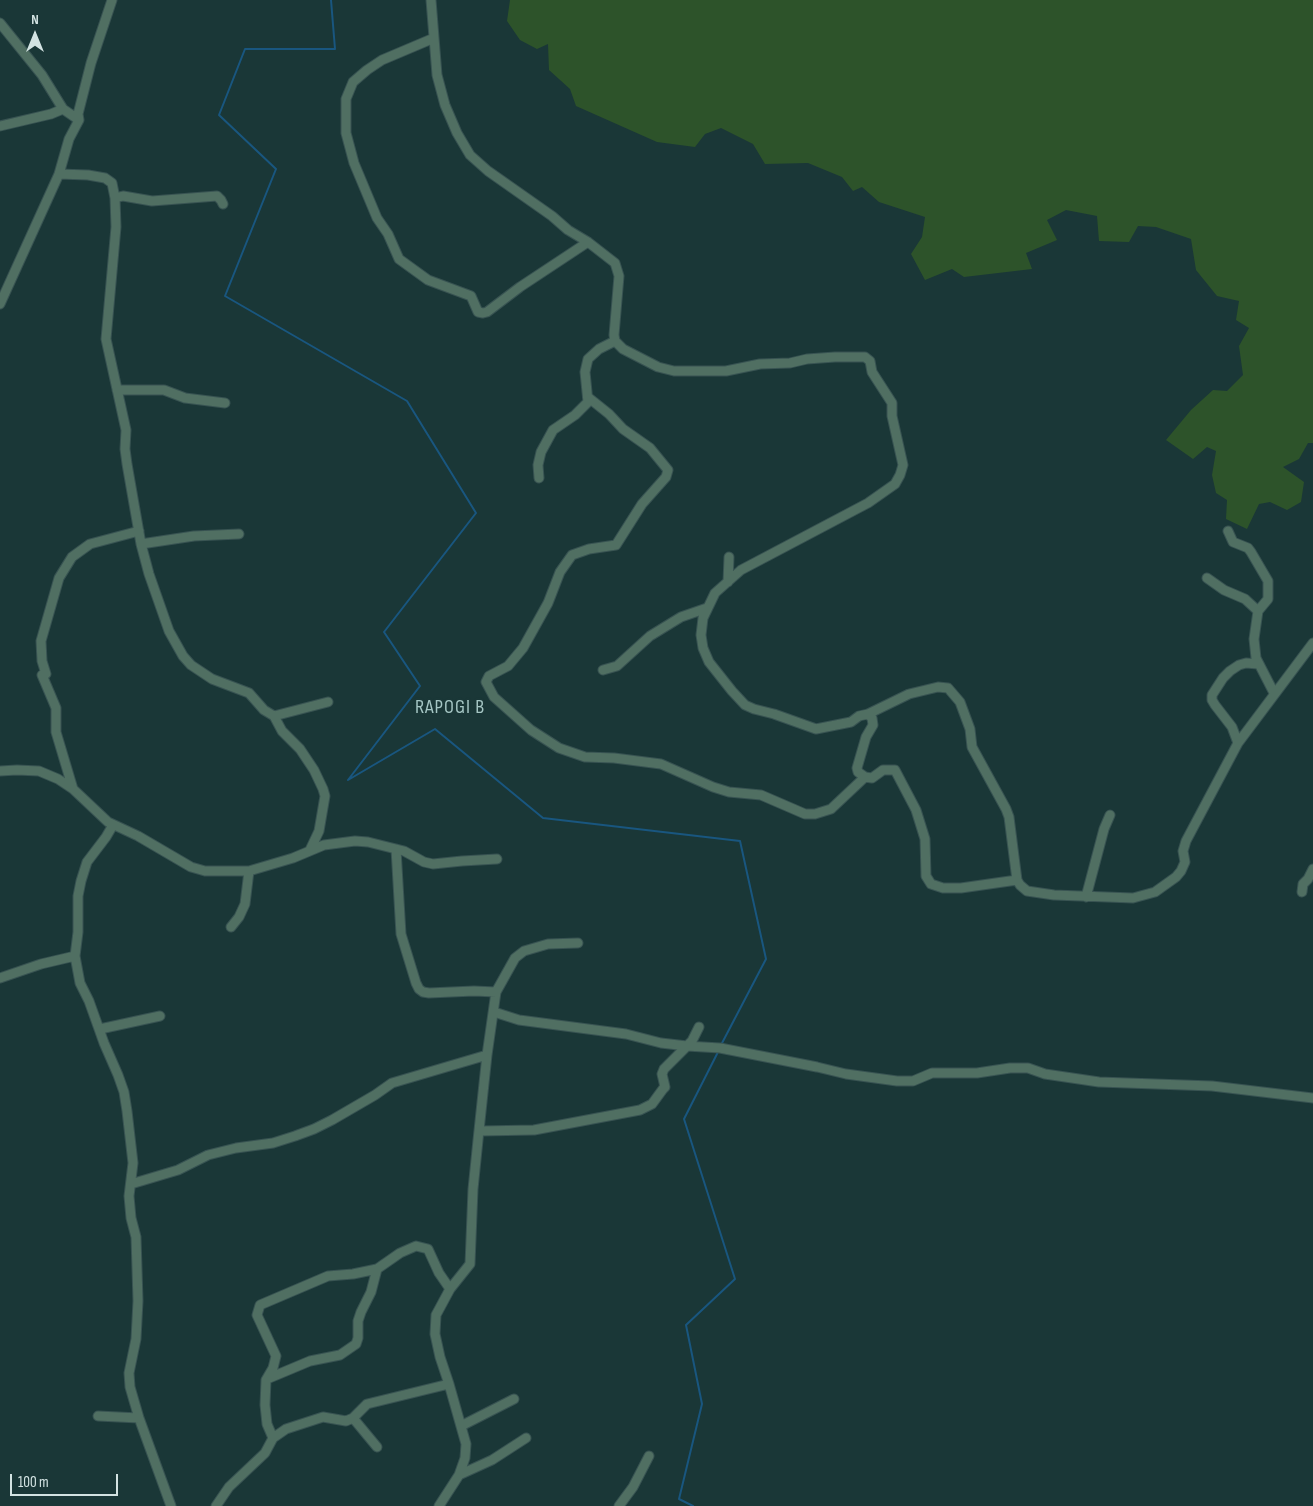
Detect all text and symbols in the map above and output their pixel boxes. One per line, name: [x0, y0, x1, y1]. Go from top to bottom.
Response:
north arrow: [10, 10, 60, 60]
text: N: [31, 11, 39, 28]
district label: RAPOGI B: [414, 696, 486, 720]
scale bar: [12, 1464, 120, 1496]
text: 100 m: [18, 1473, 49, 1492]

